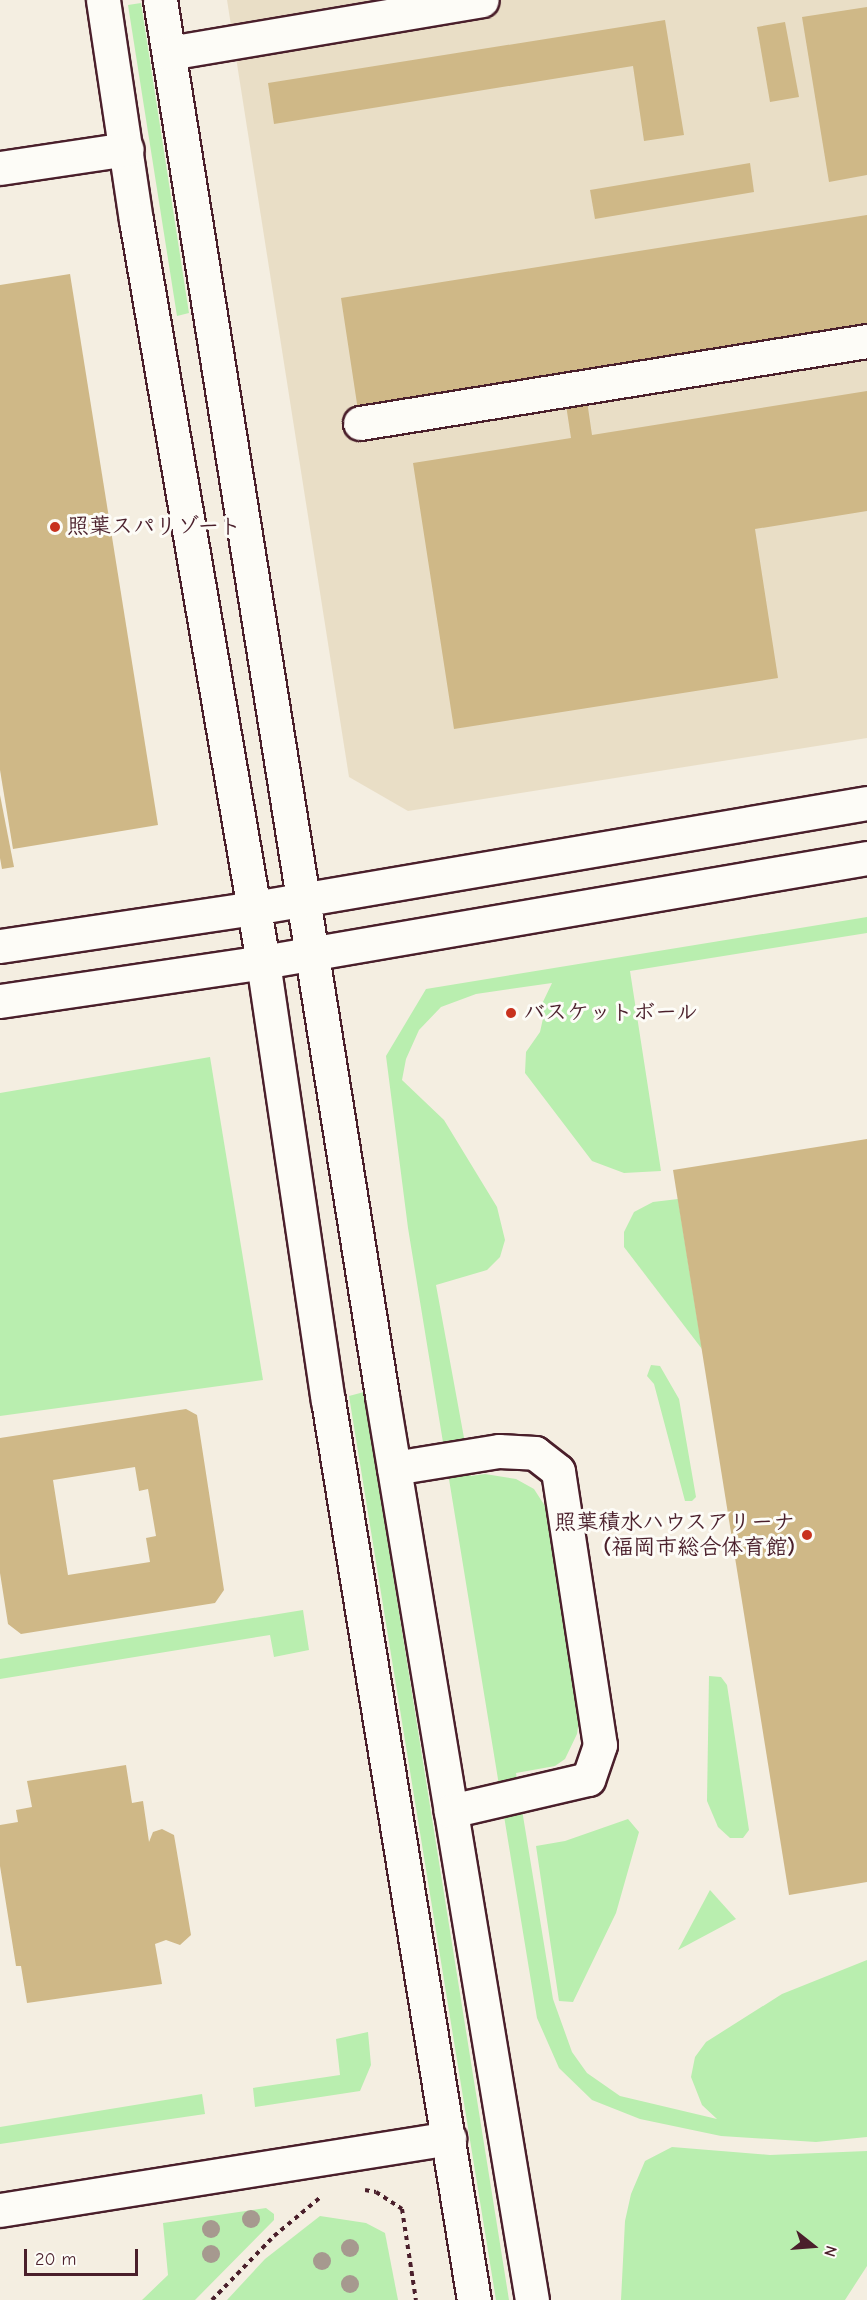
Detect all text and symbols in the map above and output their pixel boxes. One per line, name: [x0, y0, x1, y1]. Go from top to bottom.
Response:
place label: 照葉スパリゾート: [67, 514, 241, 540]
marker: 照葉スパリゾート: [48, 520, 62, 534]
place label: バスケットボール: [523, 1000, 699, 1026]
marker: バスケットボール: [504, 1006, 518, 1020]
place label: 照葉積水ハウスアリーナ (福岡市総合体育館): [553, 1509, 795, 1560]
marker: 照葉積水ハウスアリーナ (福岡市総合体育館): [800, 1528, 814, 1542]
north arrow: [783, 2216, 843, 2276]
scale bar: [27, 2237, 141, 2275]
text: N: [820, 2244, 840, 2259]
text: 20 m: [35, 2249, 76, 2270]

